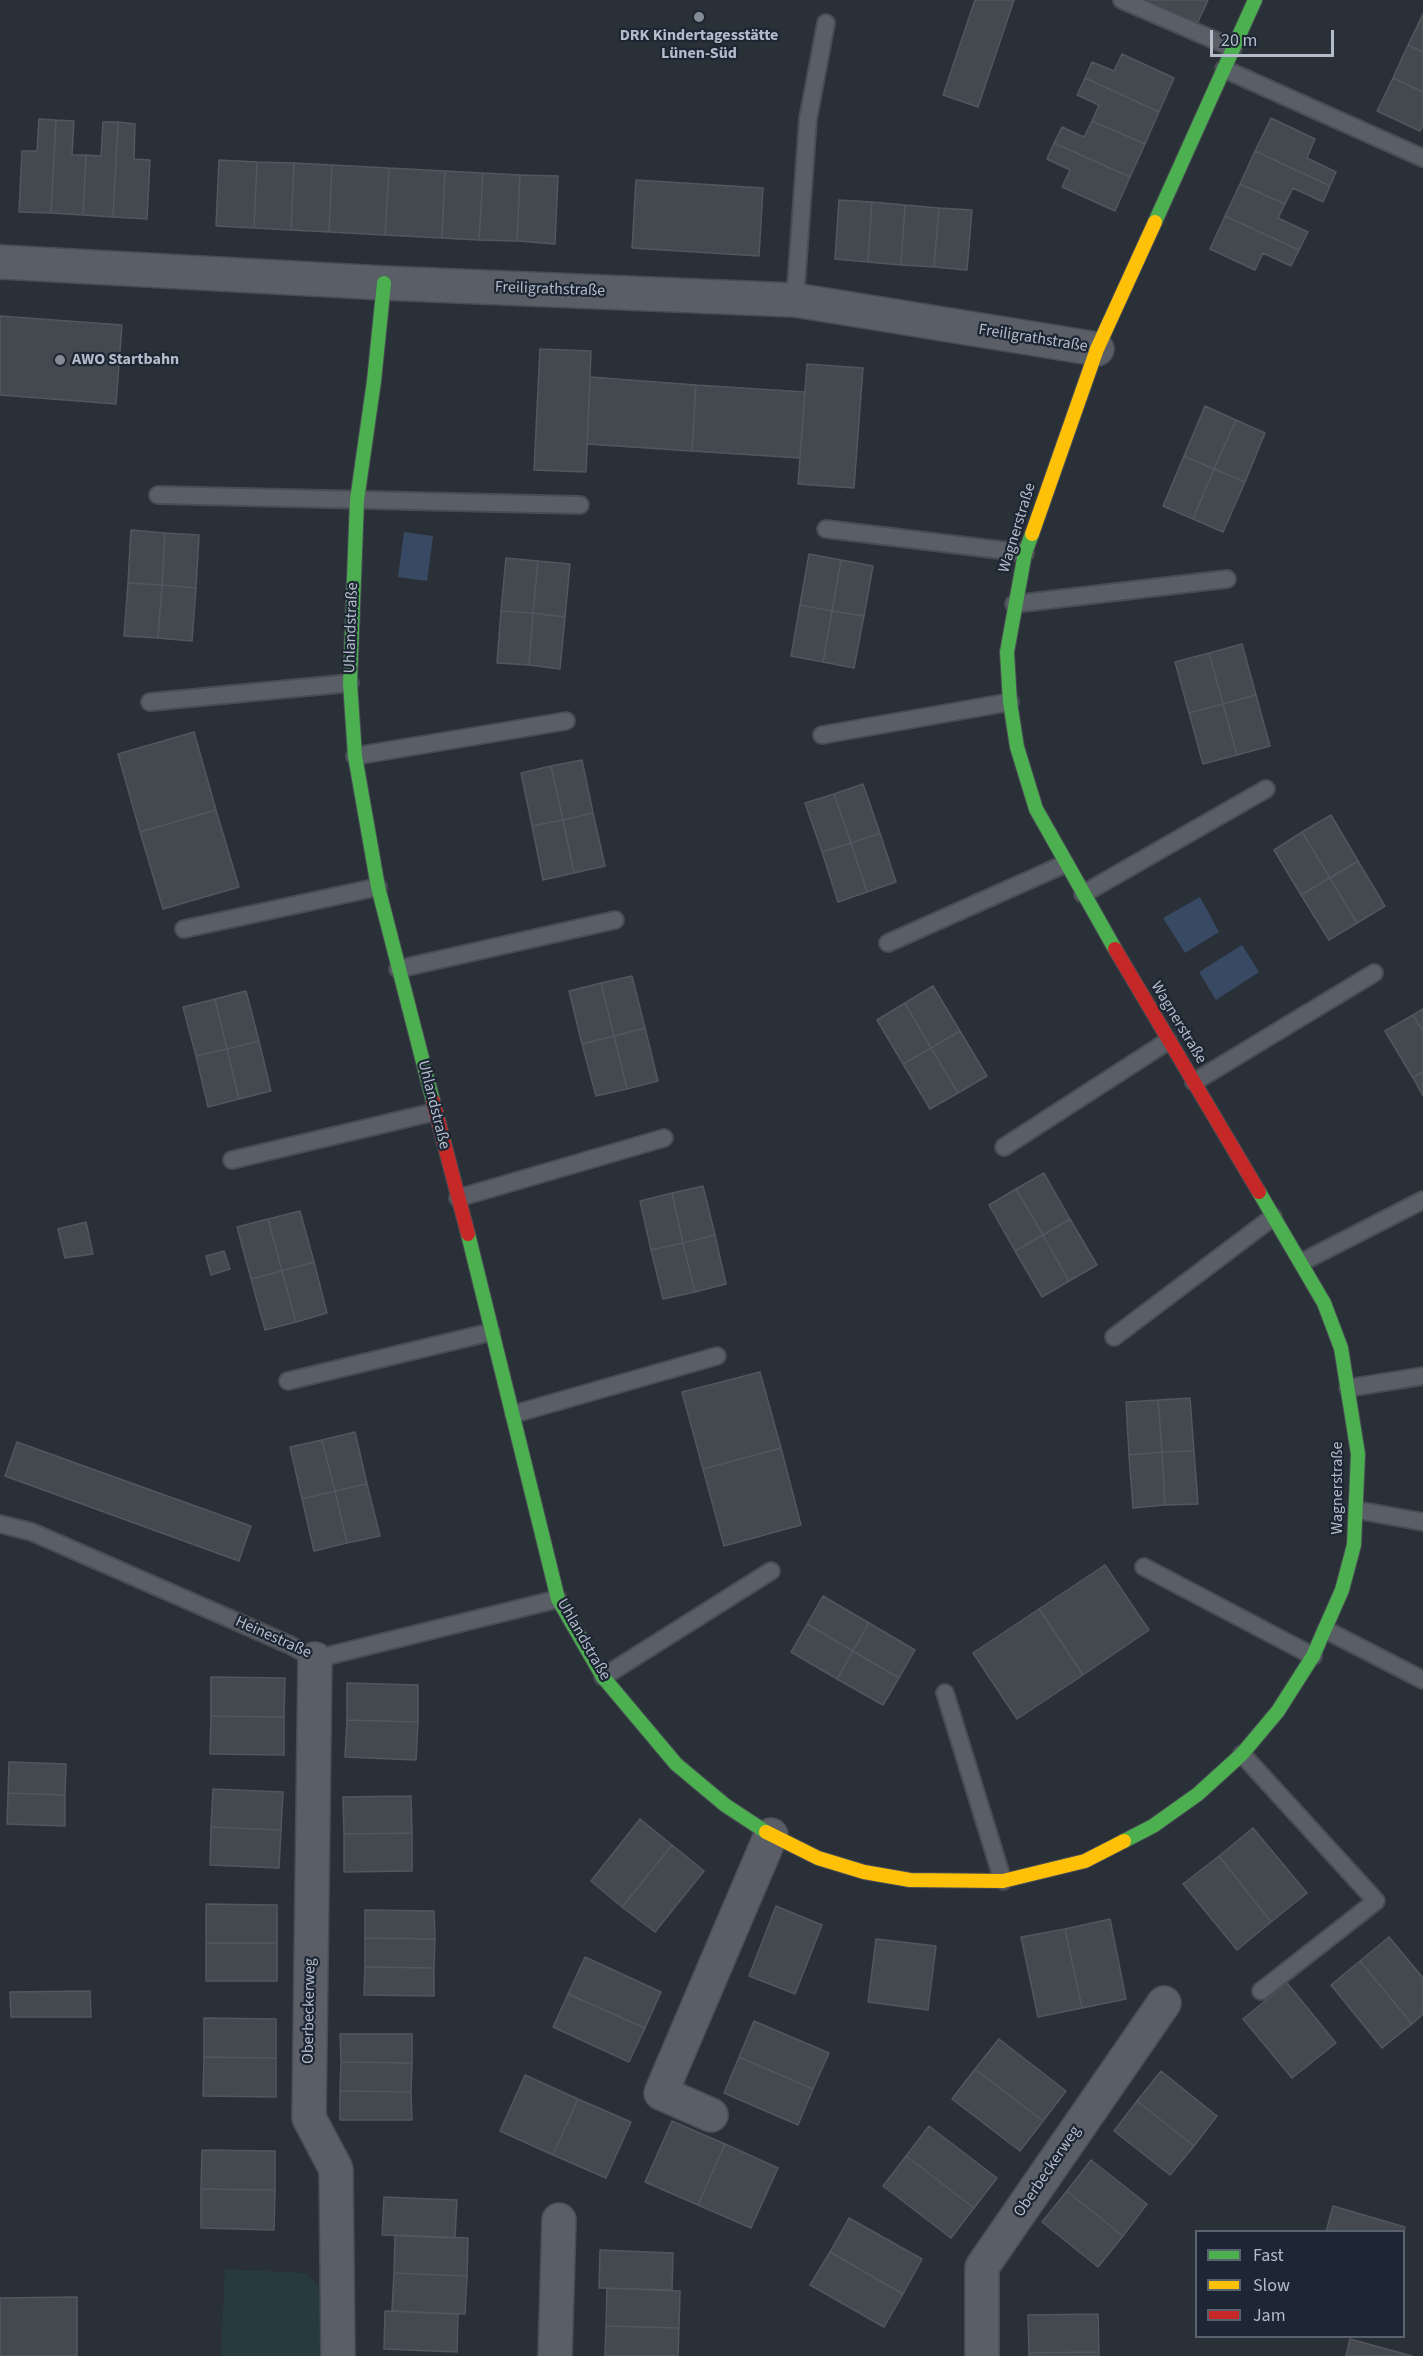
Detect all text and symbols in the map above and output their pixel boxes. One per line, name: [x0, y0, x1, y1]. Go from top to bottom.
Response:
marker: DRK Kindertagesstätte Lünen-Süd: [692, 10, 706, 24]
scale bar: [1213, 18, 1338, 56]
place label: DRK Kindertagesstätte Lünen-Süd: [620, 26, 778, 64]
text: 20 m: [1221, 28, 1257, 53]
street label: Freiligrathstraße: [495, 278, 605, 302]
street label: Freiligrathstraße: [977, 321, 1089, 357]
place label: AWO Startbahn: [72, 350, 179, 370]
marker: AWO Startbahn: [53, 353, 67, 367]
street label: Wagnerstraße: [995, 481, 1041, 575]
street label: Uhlandstraße: [341, 582, 363, 674]
street label: Wagnerstraße: [1146, 978, 1210, 1068]
street label: Uhlandstraße: [413, 1059, 453, 1151]
street label: Wagnerstraße: [1328, 1442, 1348, 1534]
street label: Uhlandstraße: [552, 1596, 614, 1684]
street label: Heinestraße: [232, 1613, 314, 1663]
street label: Oberbeckerweg: [299, 1958, 321, 2064]
street label: Oberbeckerweg: [1010, 2123, 1086, 2221]
legend: [1195, 2230, 1405, 2338]
text: Fast: [1253, 2243, 1284, 2268]
text: Slow: [1253, 2273, 1290, 2298]
text: Jam: [1253, 2303, 1286, 2328]

